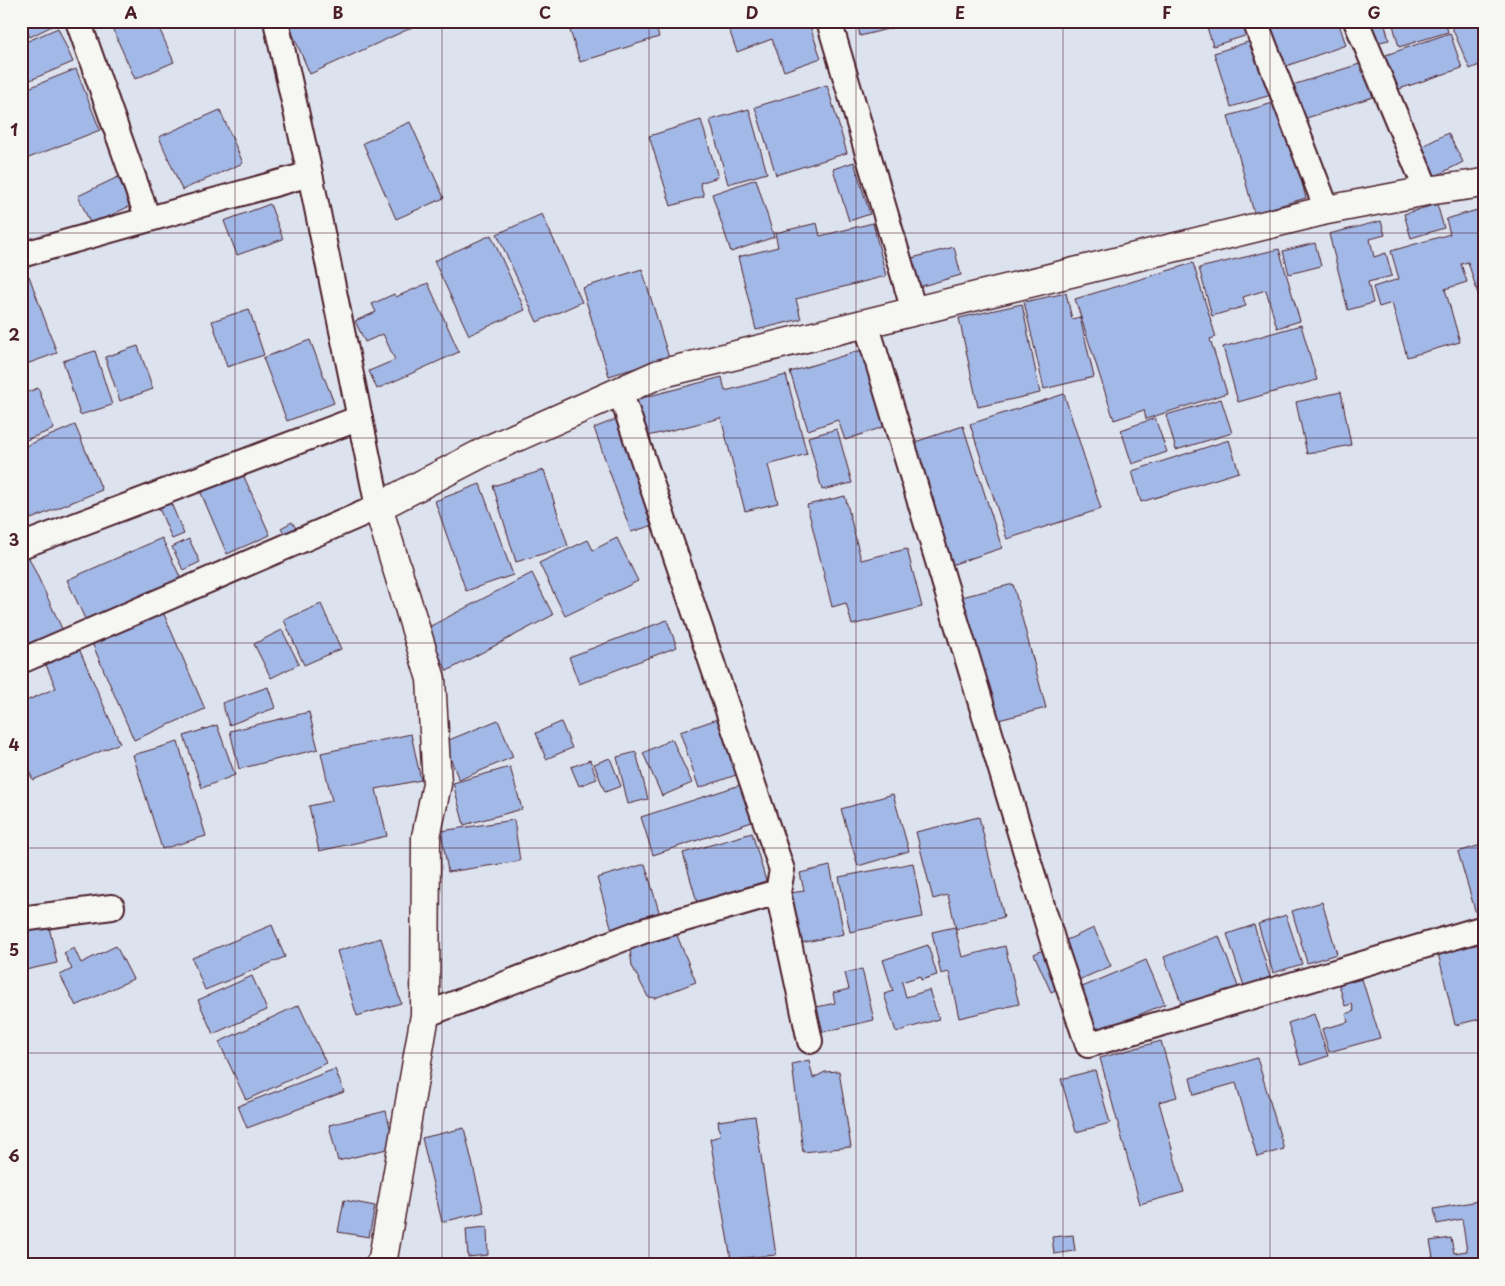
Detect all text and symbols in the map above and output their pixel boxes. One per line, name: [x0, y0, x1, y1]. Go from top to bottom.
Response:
text: A: [125, 0, 138, 24]
text: B: [333, 0, 344, 24]
text: C: [539, 0, 551, 24]
text: D: [746, 0, 758, 24]
text: E: [955, 0, 965, 24]
text: F: [1162, 0, 1172, 24]
text: G: [1367, 0, 1381, 24]
text: 1: [10, 117, 18, 141]
text: 2: [8, 322, 20, 346]
text: 3: [9, 527, 19, 551]
text: 4: [9, 732, 20, 756]
text: 5: [9, 937, 19, 961]
text: 6: [8, 1143, 20, 1167]

